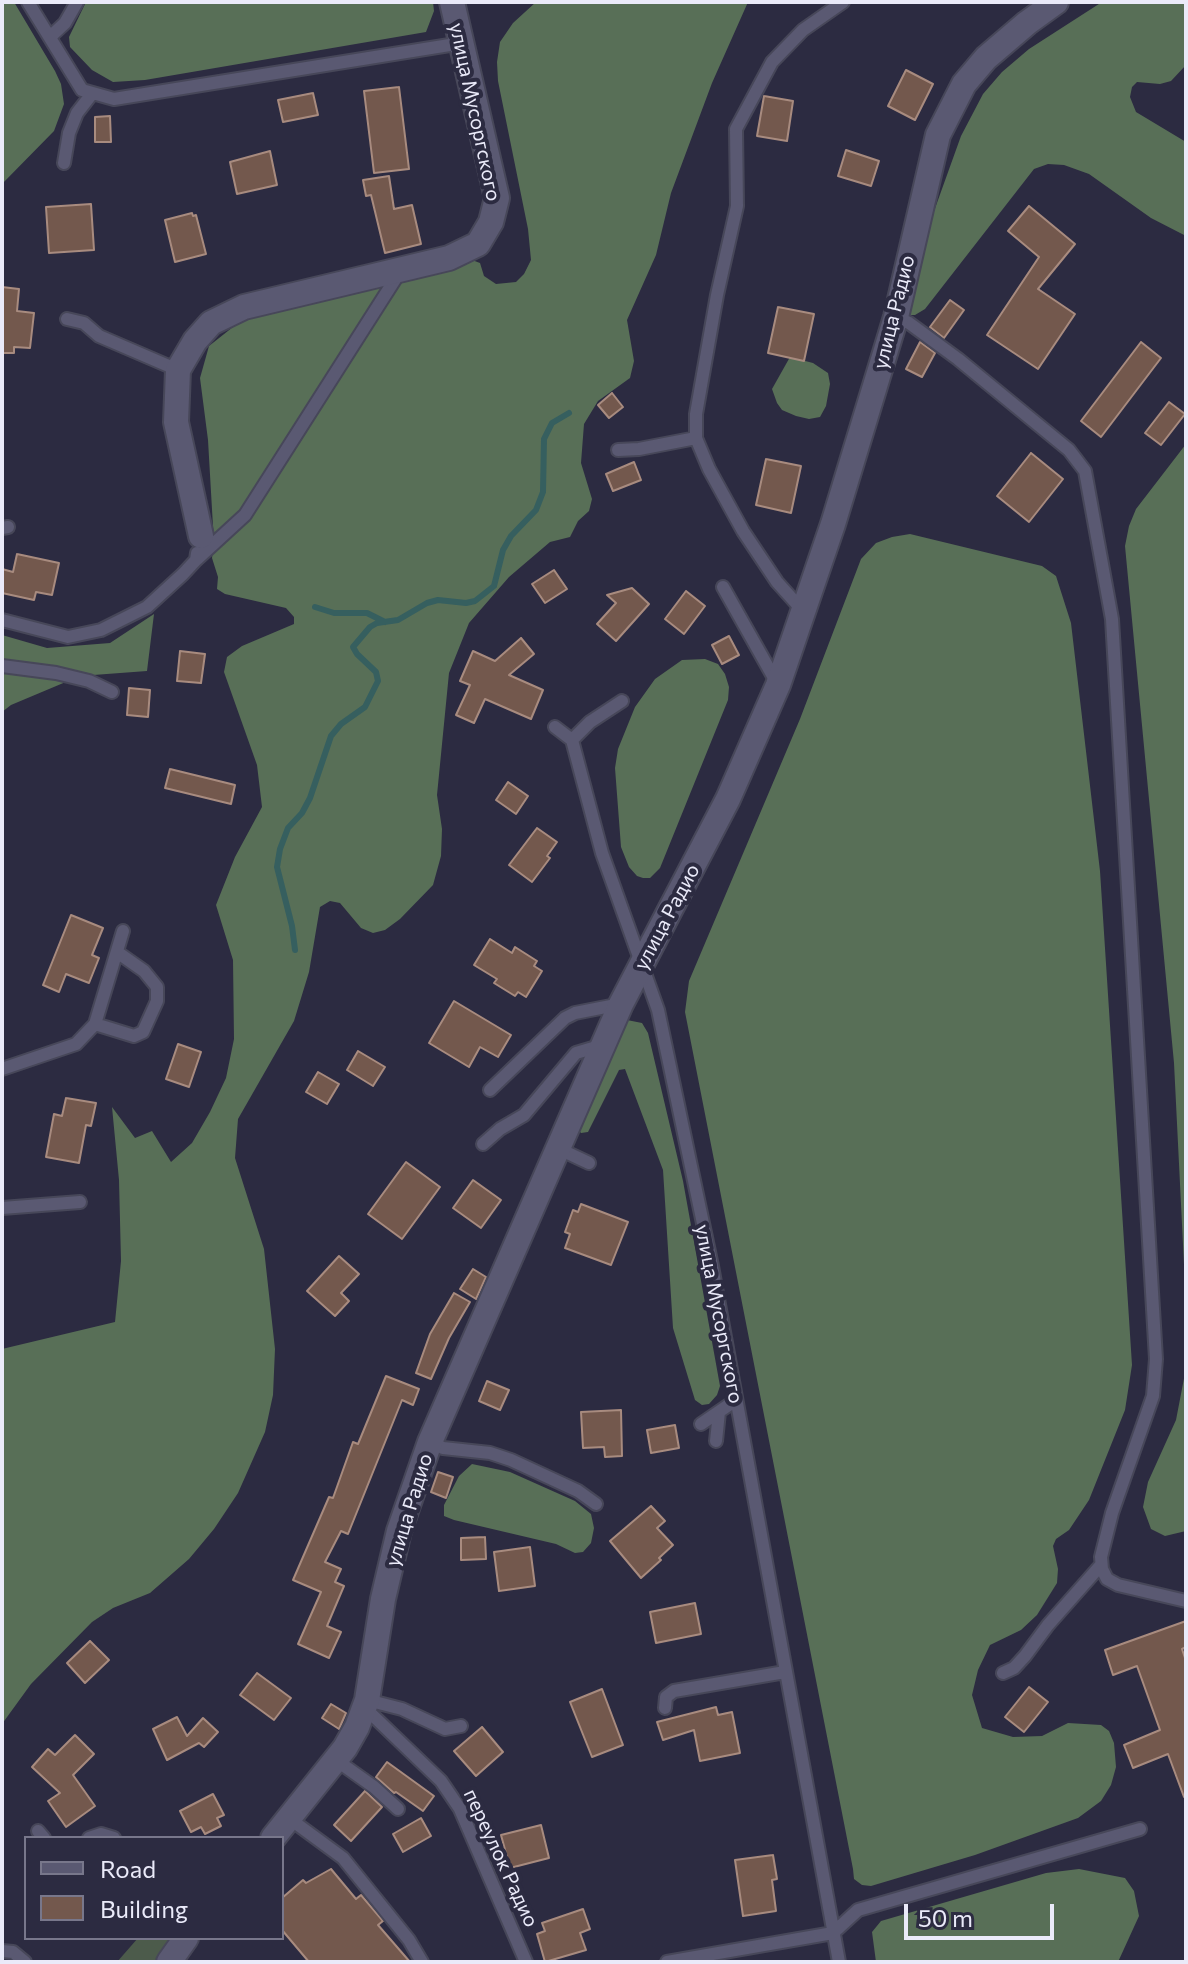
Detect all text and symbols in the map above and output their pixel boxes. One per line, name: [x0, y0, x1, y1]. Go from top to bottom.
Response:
street label: улица Мусоргского: [444, 21, 506, 203]
street label: улица Радио: [868, 253, 920, 371]
street label: улица Радио: [629, 860, 705, 974]
street label: улица Мусоргского: [690, 1222, 748, 1406]
street label: улица Радио: [380, 1451, 438, 1569]
street label: переулок Радио: [458, 1785, 544, 1931]
legend: [24, 1836, 284, 1940]
text: Road: [100, 1854, 156, 1883]
scale bar: [908, 1888, 1058, 1938]
text: Building: [100, 1894, 188, 1923]
text: 50 m: [918, 1903, 973, 1932]

